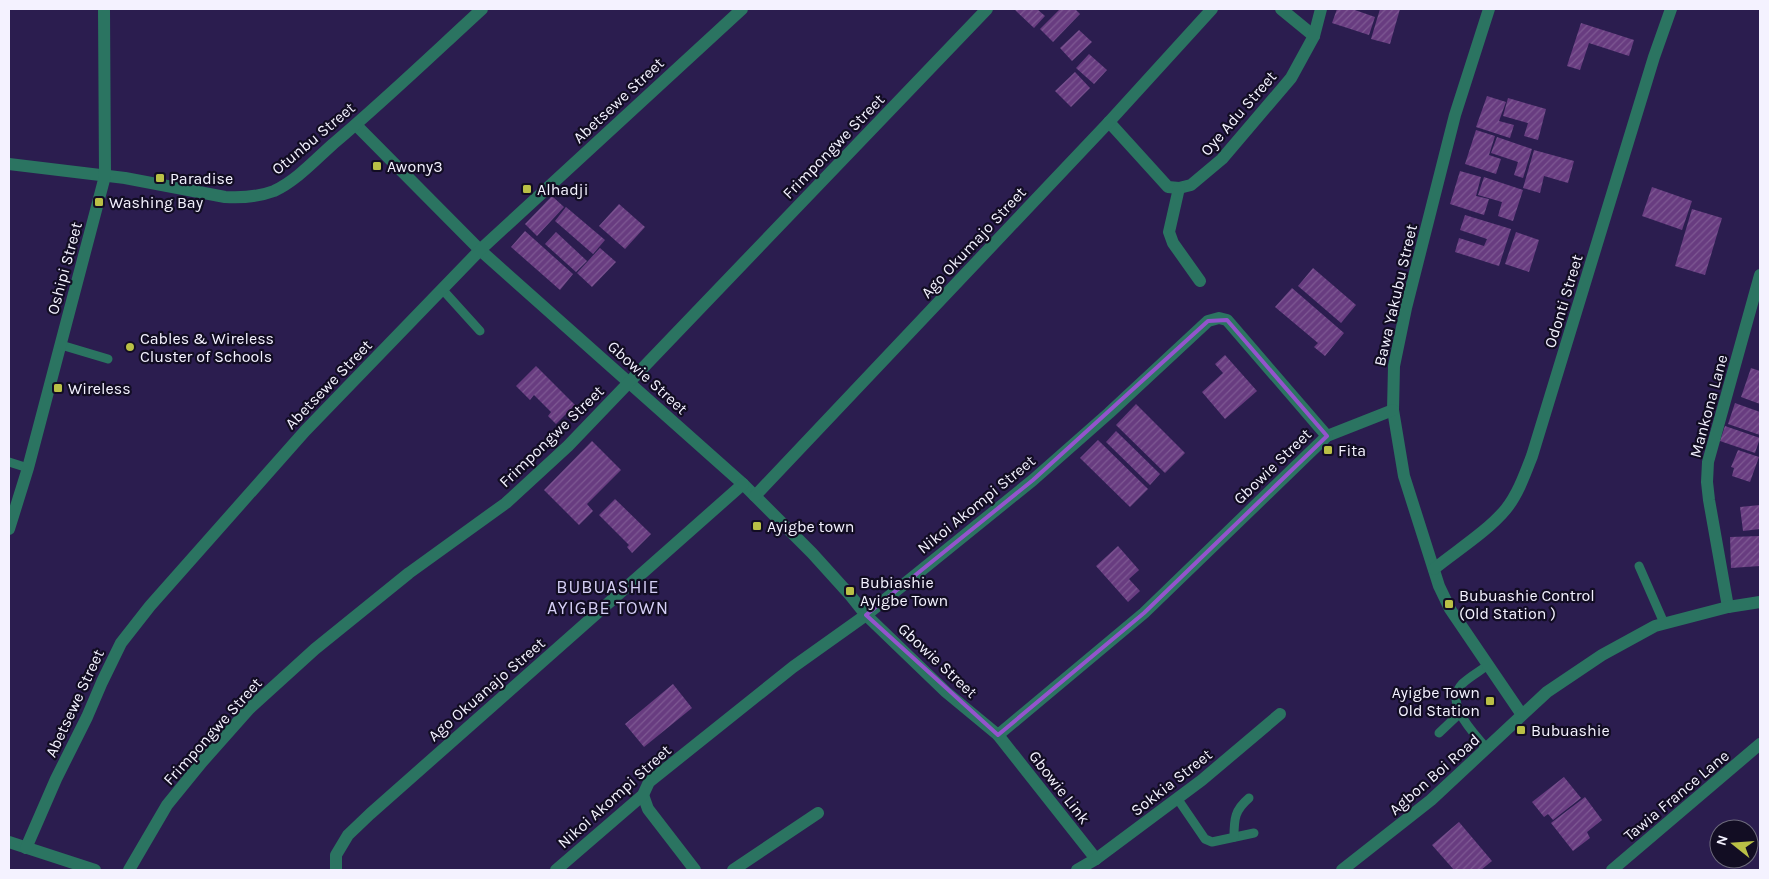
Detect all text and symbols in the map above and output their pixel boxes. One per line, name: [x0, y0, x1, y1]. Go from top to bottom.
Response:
street label: Abetsewe Street: [569, 53, 668, 147]
street label: Oye Adu Street: [1196, 67, 1280, 160]
street label: Frimpongwe Street: [779, 90, 888, 203]
street label: Otunbu Street: [268, 98, 359, 179]
place label: Awony3: [387, 157, 443, 176]
marker: Awony3: [371, 160, 383, 172]
place label: Paradise: [170, 169, 233, 188]
marker: Paradise: [154, 172, 166, 184]
place label: Alhadji: [537, 180, 588, 199]
marker: Alhadji: [521, 183, 533, 195]
street label: Ago Okumajo Street: [917, 183, 1030, 302]
place label: Washing Bay: [109, 193, 204, 212]
marker: Washing Bay: [93, 196, 105, 208]
street label: Oshipi Street: [43, 220, 86, 316]
street label: Bawa Yakubu Street: [1370, 222, 1421, 368]
street label: Odonti Street: [1540, 252, 1587, 350]
place label: Cables & Wireless Cluster of Schools: [140, 329, 274, 366]
street label: Abetsewe Street: [281, 336, 376, 433]
street label: Gbowie Street: [604, 337, 691, 418]
marker: Cables & Wireless Cluster of Schools: [124, 341, 136, 353]
street label: Mankona Lane: [1686, 352, 1731, 460]
place label: Wireless: [68, 379, 131, 398]
marker: Wireless: [52, 382, 64, 394]
street label: Frimpongwe Street: [495, 382, 608, 491]
street label: Gbowie Street: [1229, 425, 1315, 508]
place label: Fita: [1338, 441, 1366, 460]
marker: Fita: [1322, 444, 1334, 456]
street label: Nikoi Akompi Street: [914, 451, 1039, 558]
place label: Ayigbe town: [767, 517, 855, 536]
marker: Ayigbe town: [751, 520, 763, 532]
place label: Bubiashie Ayigbe Town: [860, 573, 948, 610]
district label: BUBUASHIE AYIGBE TOWN: [547, 576, 669, 619]
marker: Bubiashie Ayigbe Town: [844, 585, 856, 597]
place label: Bubuashie Control (Old Station ): [1459, 586, 1595, 623]
marker: Bubuashie Control (Old Station ): [1443, 598, 1455, 610]
street label: Gbowie Street: [894, 619, 981, 702]
street label: Ago Okuanajo Street: [424, 633, 549, 745]
street label: Abetsewe Street: [41, 646, 108, 760]
street label: Frimpongwe Street: [159, 674, 266, 789]
place label: Ayigbe Town Old Station: [1392, 683, 1480, 720]
marker: Ayigbe Town Old Station: [1484, 695, 1496, 707]
place label: Bubuashie: [1531, 721, 1610, 740]
marker: Bubuashie: [1515, 724, 1527, 736]
street label: Agbon Boi Road: [1385, 730, 1484, 819]
street label: Nikoi Akompi Street: [554, 741, 675, 852]
street label: Sokkia Street: [1127, 745, 1216, 820]
street label: Tawia France Lane: [1620, 746, 1733, 845]
street label: Gbowie Link: [1025, 747, 1094, 828]
north arrow: [1709, 819, 1759, 869]
text: N: [1712, 833, 1732, 848]

